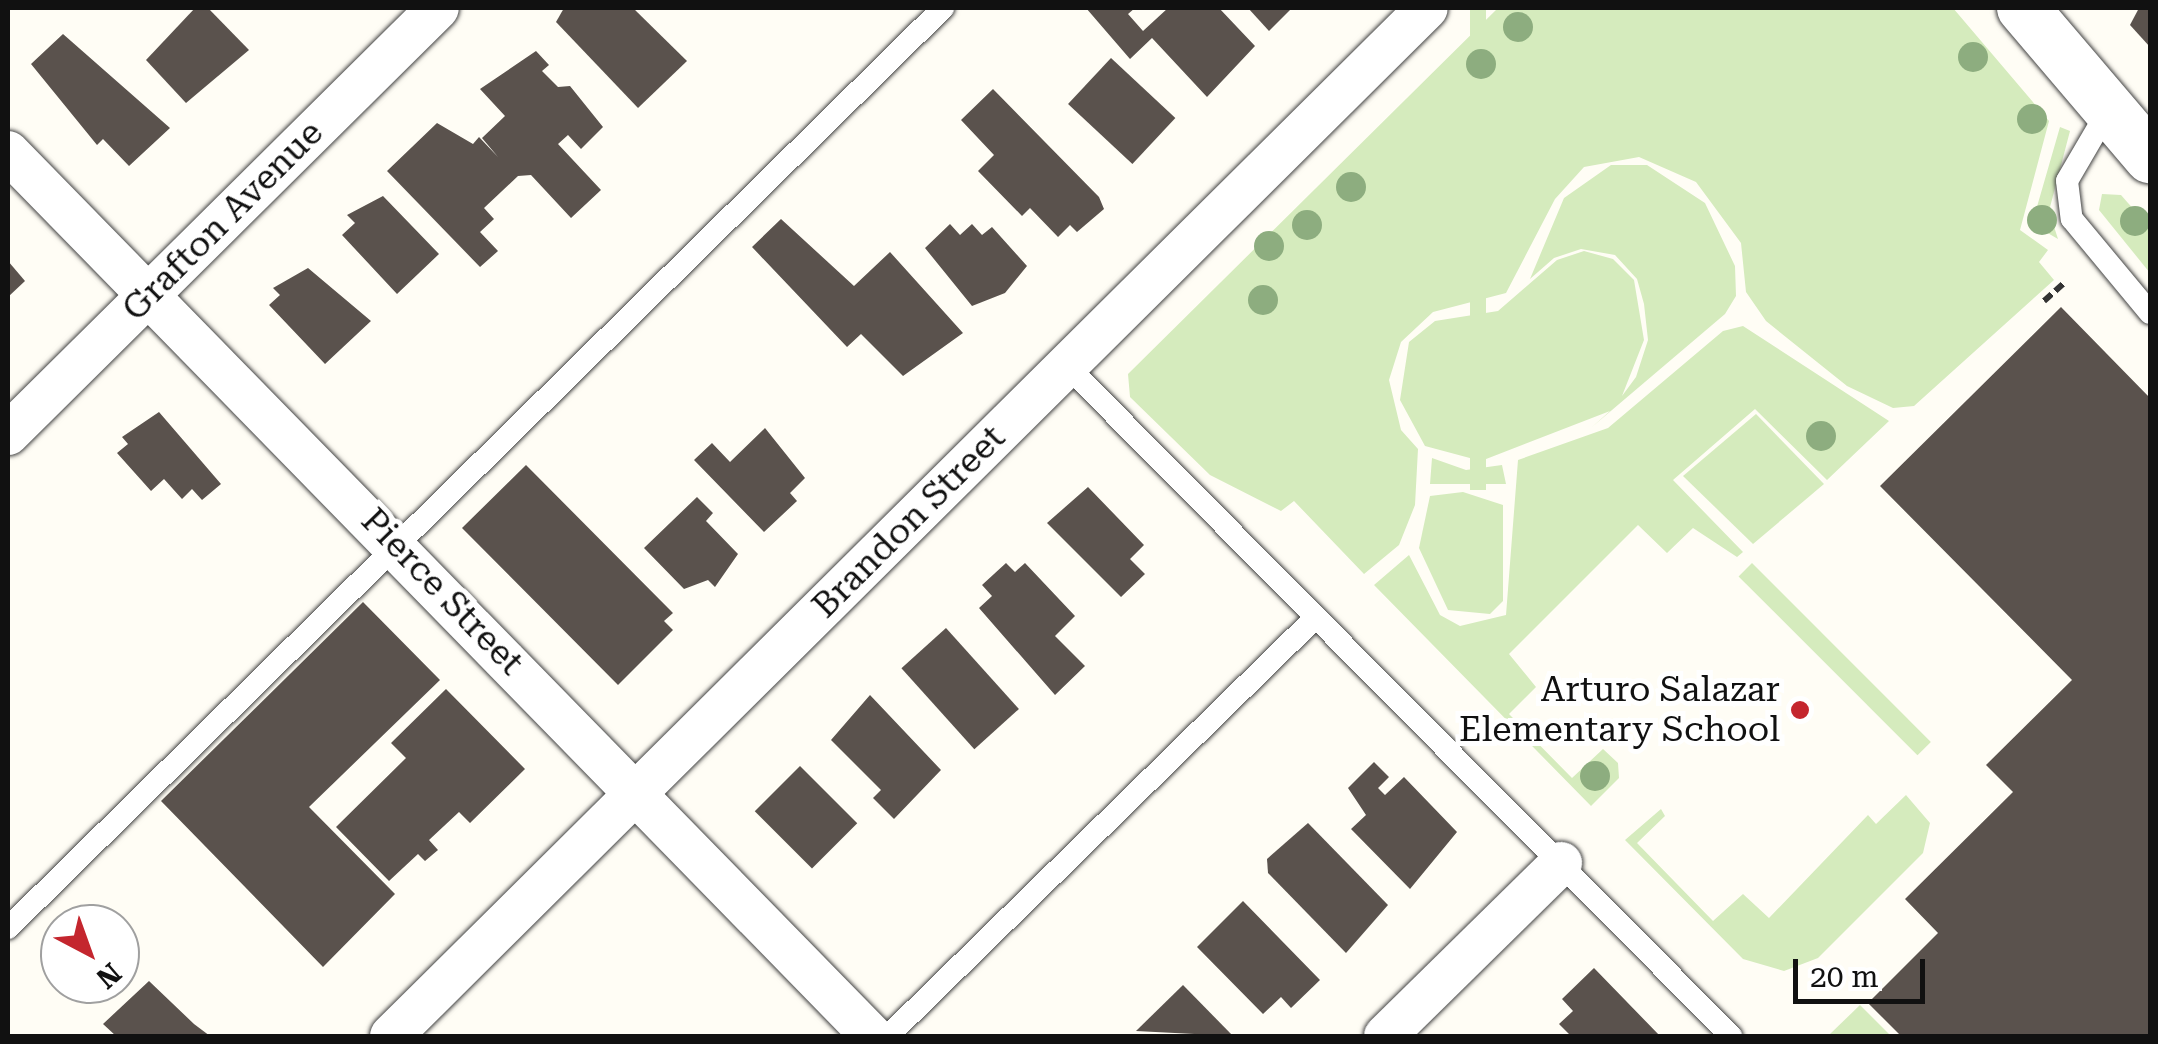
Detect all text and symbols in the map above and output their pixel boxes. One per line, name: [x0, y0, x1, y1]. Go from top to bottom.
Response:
street label: Grafton Avenue: [114, 112, 332, 330]
street label: Brandon Street: [804, 417, 1014, 627]
street label: Pierce Street: [352, 500, 532, 684]
place label: Arturo Salazar Elementary School: [1459, 669, 1780, 751]
marker: Arturo Salazar Elementary School: [1789, 699, 1811, 721]
north arrow: [40, 904, 140, 1004]
scale bar: [1798, 939, 1930, 1001]
text: N: [90, 956, 128, 995]
text: 20 m: [1810, 959, 1879, 994]

